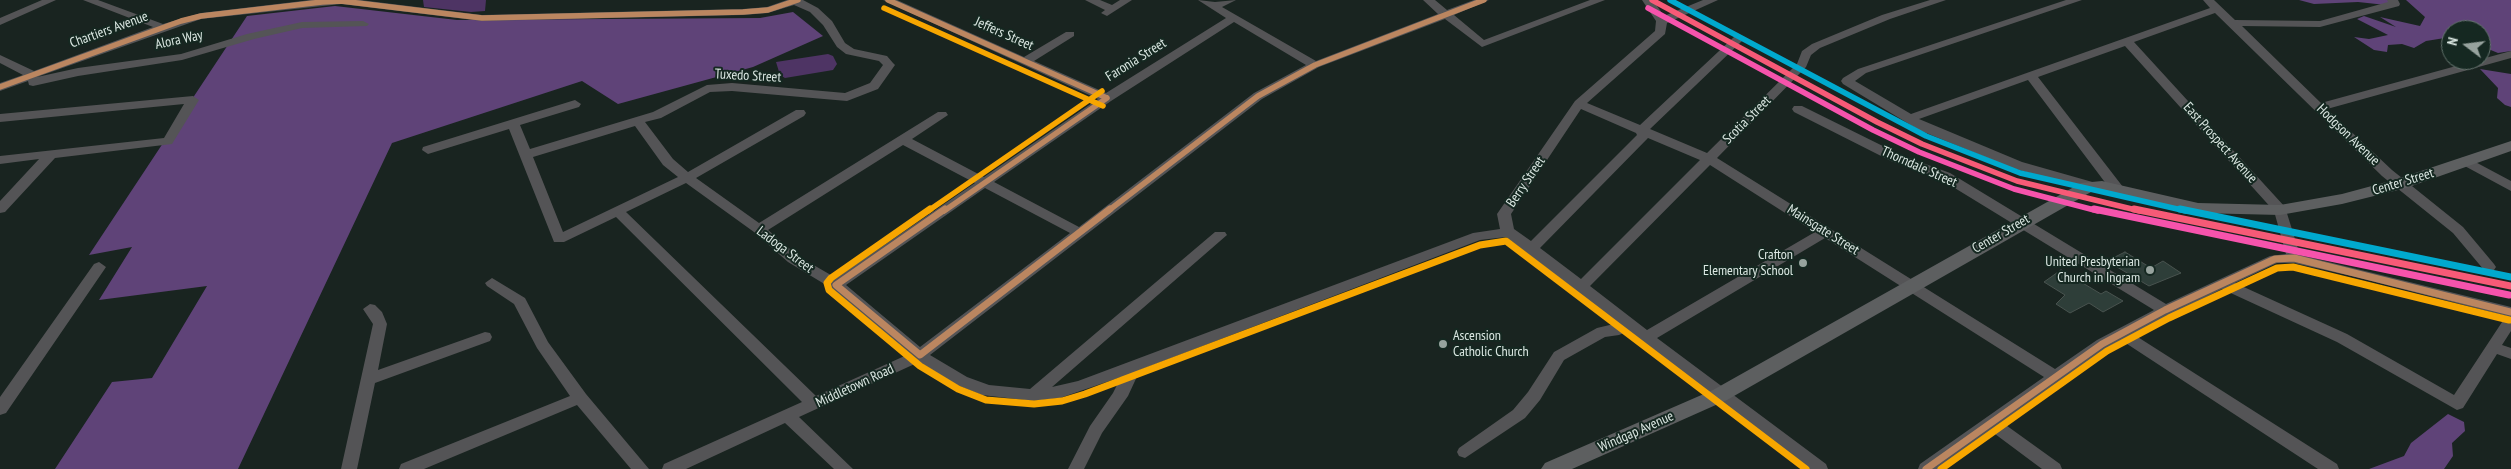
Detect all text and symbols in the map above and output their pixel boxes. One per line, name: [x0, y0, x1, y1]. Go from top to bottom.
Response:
street label: Chartiers Avenue: [68, 8, 150, 52]
street label: Jeffers Street: [972, 14, 1036, 54]
north arrow: [2441, 20, 2491, 70]
street label: Alora Way: [154, 27, 204, 53]
street label: Faronia Street: [1103, 35, 1169, 85]
text: N: [2443, 35, 2462, 47]
street label: Tuxedo Street: [714, 66, 782, 86]
street label: Scotia Street: [1719, 92, 1775, 148]
street label: East Prospect Avenue: [2179, 99, 2261, 187]
street label: Hodgson Avenue: [2313, 101, 2383, 169]
street label: Thorndale Street: [1879, 143, 1959, 191]
street label: Berry Street: [1503, 154, 1549, 210]
street label: Center Street: [2370, 165, 2436, 199]
street label: Mainsgate Street: [1784, 201, 1862, 259]
street label: Center Street: [1969, 211, 2033, 257]
street label: Ladoga Street: [753, 223, 817, 277]
place label: Crafton Elementary School: [1703, 247, 1793, 280]
place label: United Presbyterian Church in Ingram: [2045, 254, 2140, 286]
marker: Crafton Elementary School: [1797, 257, 1809, 269]
marker: United Presbyterian Church in Ingram: [2144, 264, 2156, 276]
place label: Ascension Catholic Church: [1453, 328, 1529, 361]
marker: Ascension Catholic Church: [1437, 338, 1449, 350]
street label: Middletown Road: [813, 361, 897, 411]
street label: Windgap Avenue: [1596, 408, 1676, 456]

